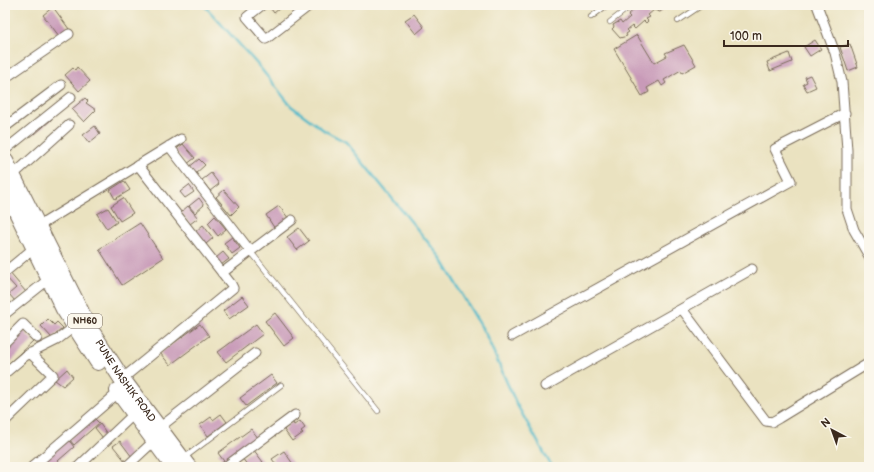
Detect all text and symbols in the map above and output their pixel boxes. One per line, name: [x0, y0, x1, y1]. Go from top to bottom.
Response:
scale bar: [724, 22, 848, 48]
text: 100 m: [730, 29, 762, 44]
road number: NH60: [68, 314, 102, 328]
street label: PUNE NASHIK ROAD: [92, 337, 158, 424]
north arrow: [812, 410, 852, 450]
text: N: [818, 415, 833, 430]

